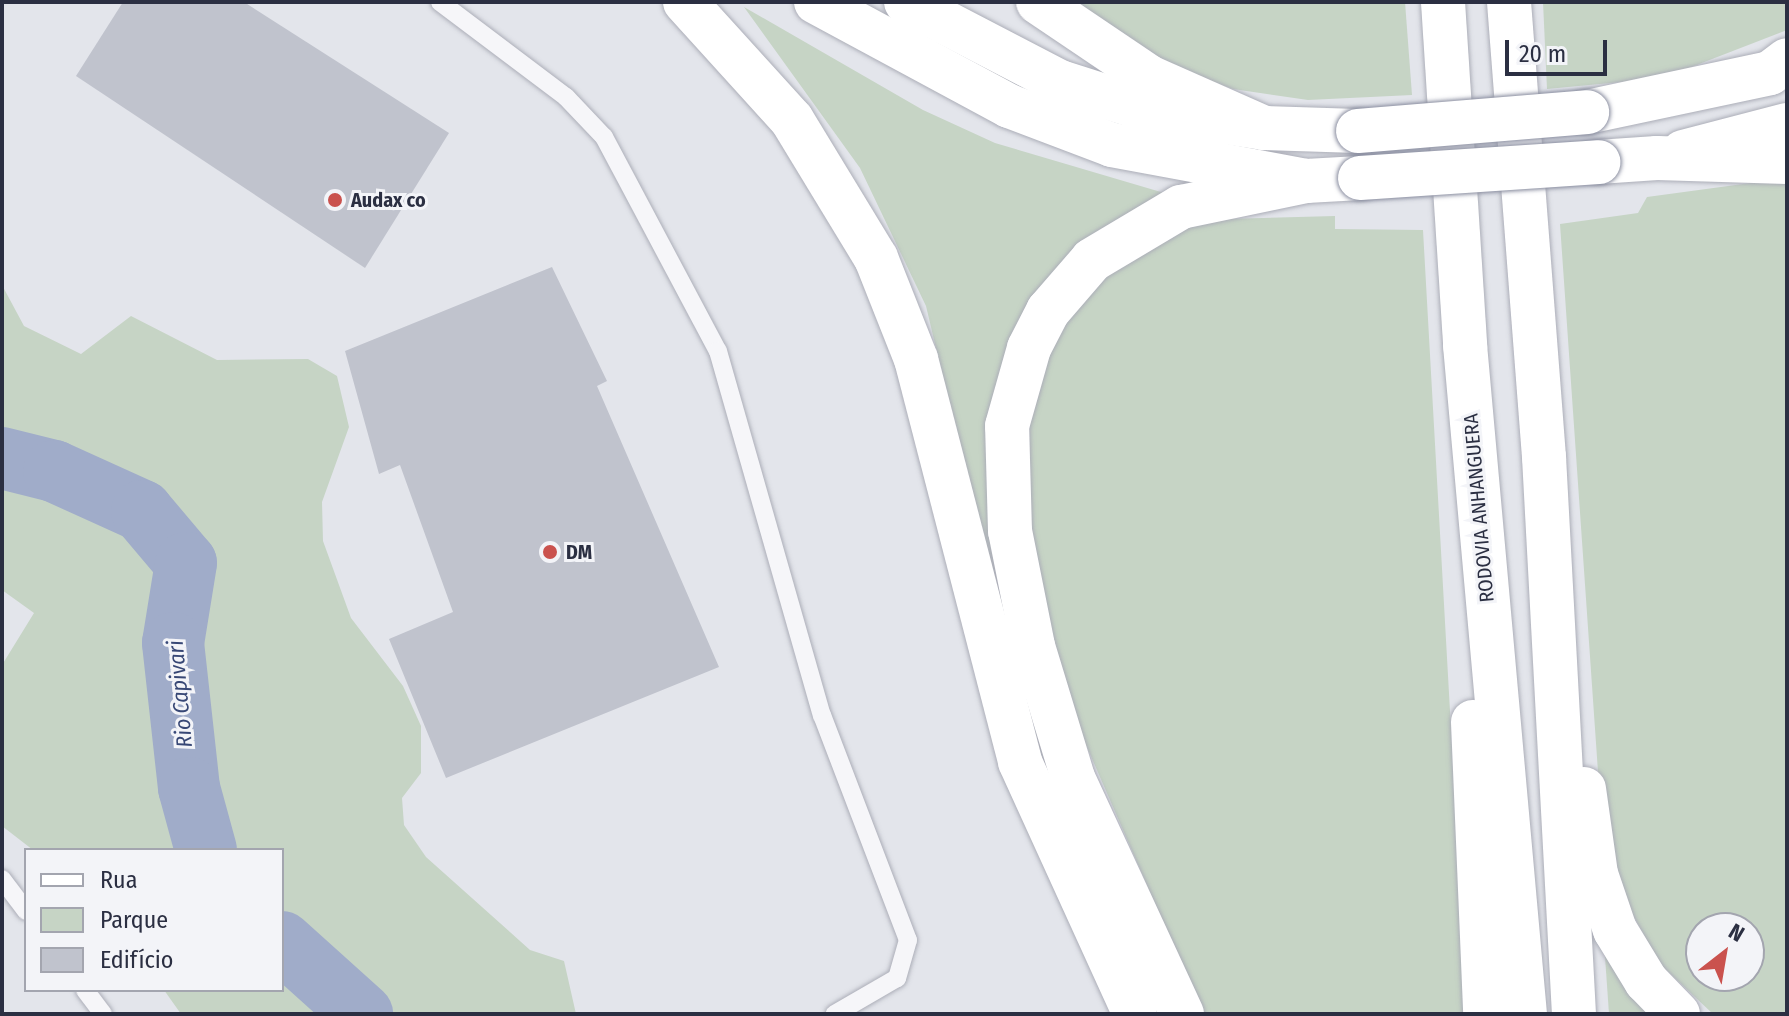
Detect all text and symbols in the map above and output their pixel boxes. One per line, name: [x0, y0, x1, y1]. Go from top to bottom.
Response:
scale bar: [1509, 24, 1611, 74]
text: 20 m: [1519, 40, 1566, 68]
place label: Audax co: [351, 188, 426, 212]
marker: Audax co: [326, 191, 344, 209]
street label: RODOVIA ANHANGUERA: [1459, 413, 1499, 603]
place label: DM: [566, 540, 592, 564]
marker: DM: [541, 543, 559, 561]
water label: Rio Capivari: [162, 639, 198, 749]
legend: [24, 848, 284, 992]
text: Rua: [100, 866, 137, 894]
text: Parque: [100, 906, 168, 934]
north arrow: [1685, 912, 1765, 992]
text: N: [1724, 918, 1749, 948]
text: Edifício: [100, 946, 173, 974]

